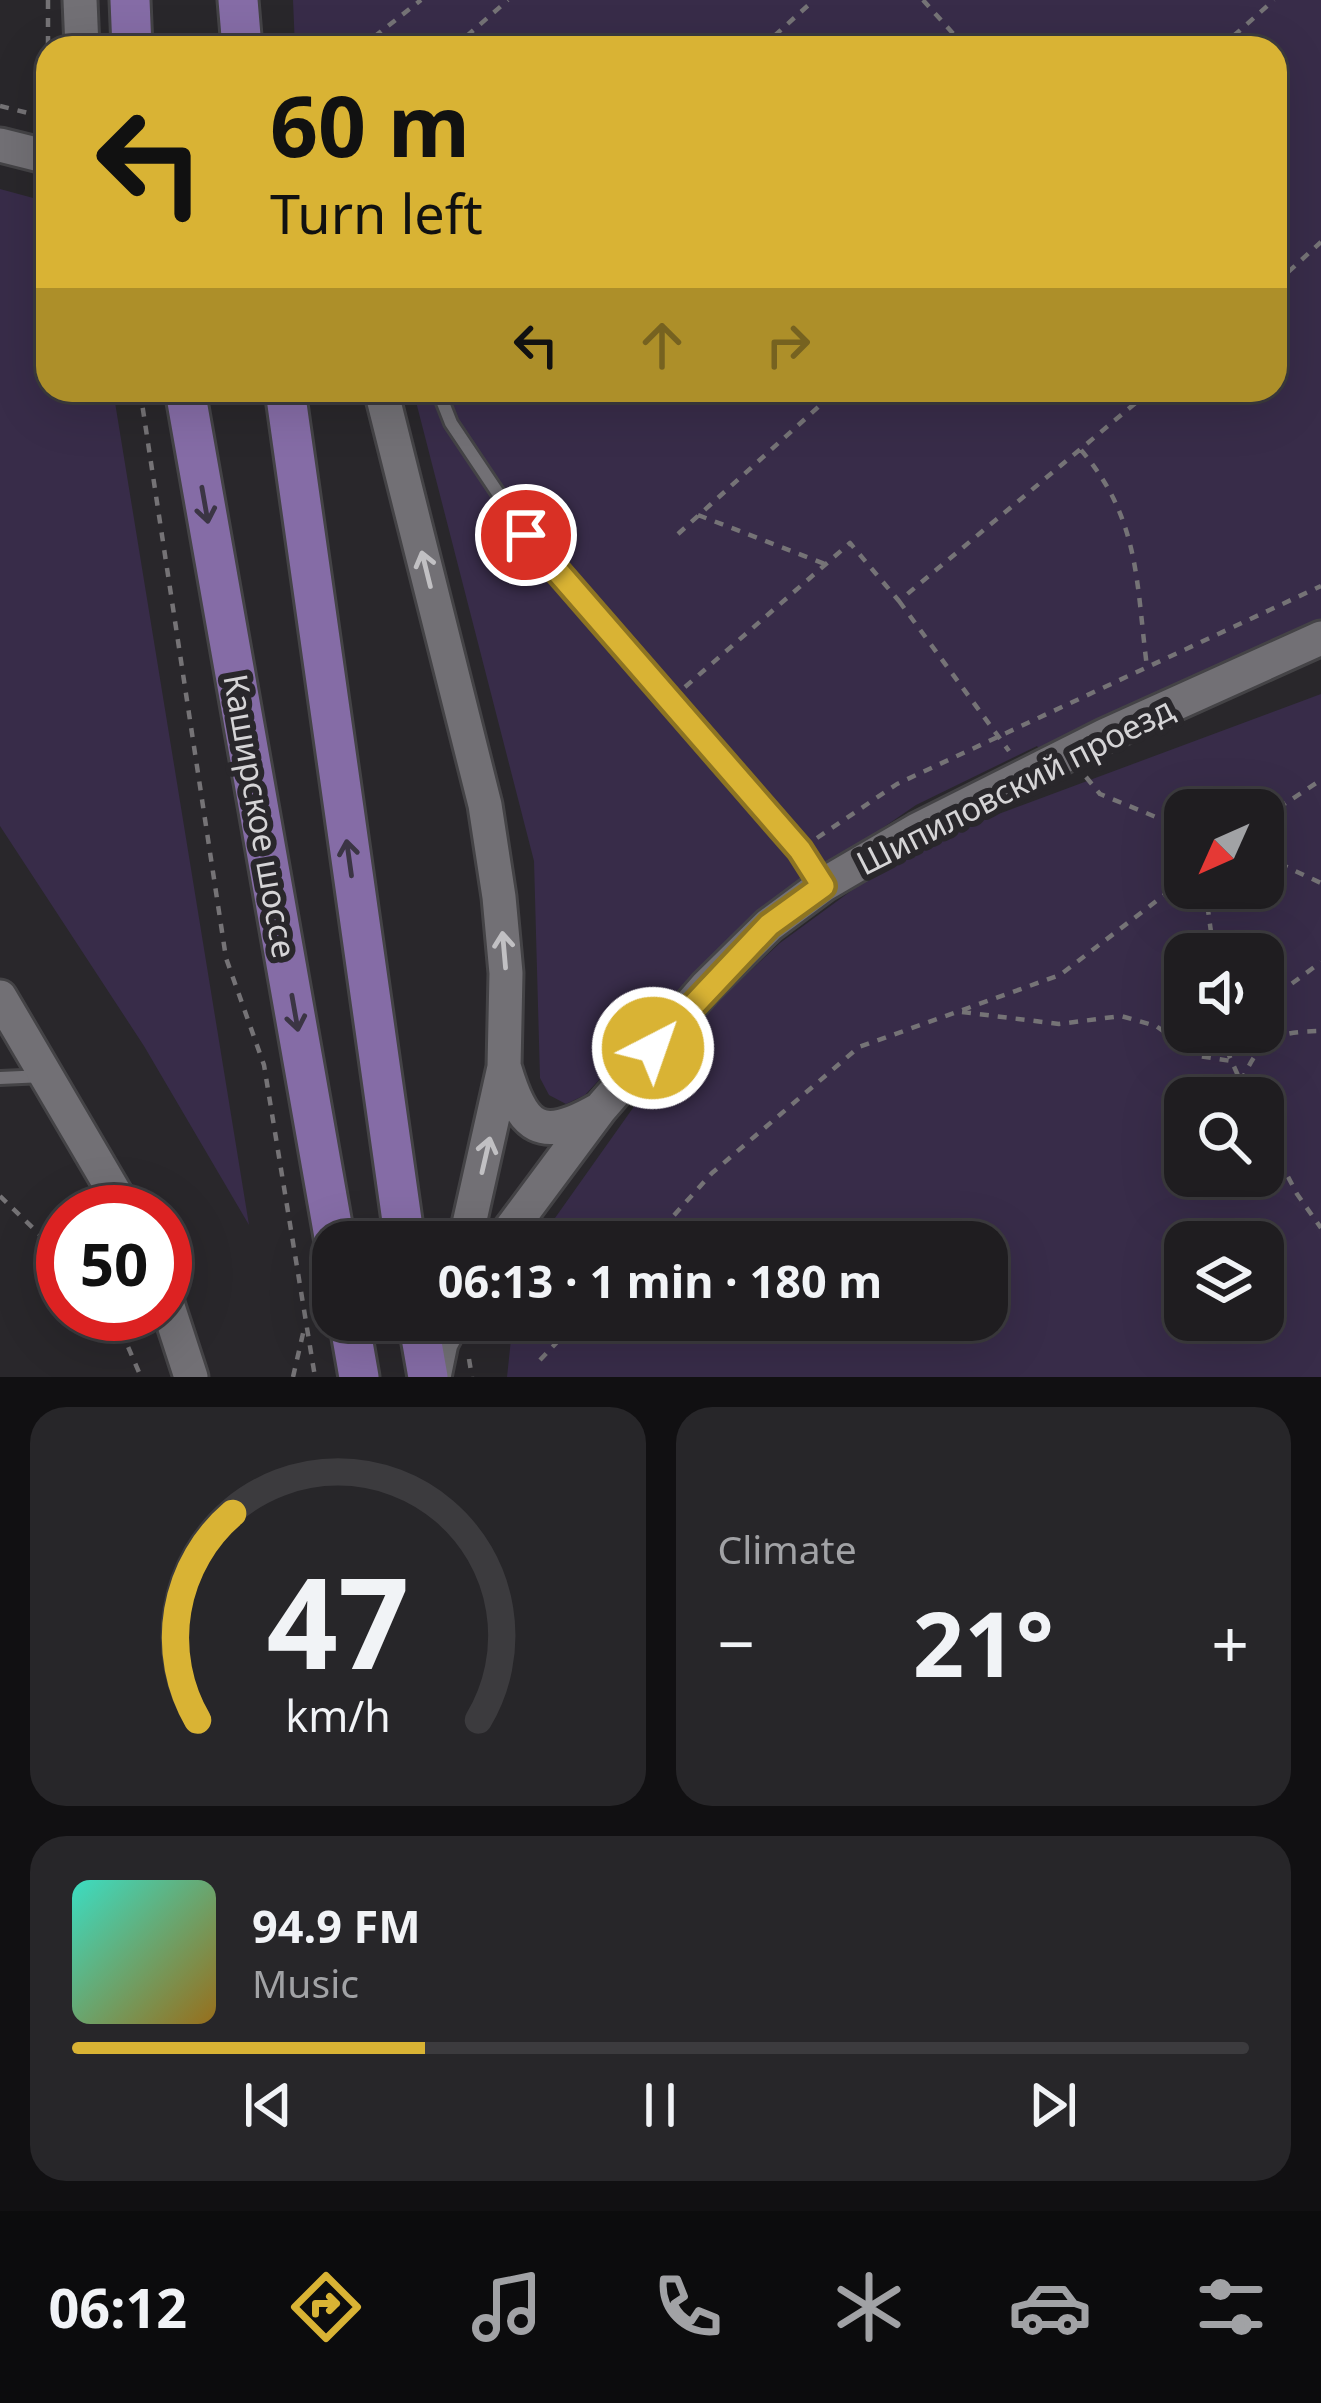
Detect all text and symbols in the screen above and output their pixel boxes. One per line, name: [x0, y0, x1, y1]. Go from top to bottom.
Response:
text: 60 m: [270, 67, 470, 182]
icon: left: [72, 84, 228, 240]
text: Turn left: [270, 176, 483, 250]
icon: left: [503, 312, 569, 378]
icon: ahead: [629, 312, 695, 378]
icon: right: [755, 312, 821, 378]
pin: [475, 484, 577, 586]
one-way arrow: [195, 485, 217, 524]
icon: arrive: [493, 502, 559, 568]
one-way arrow: [414, 551, 436, 589]
street label: Каширское шоссе: [213, 671, 308, 961]
street label: Шипиловский проезд: [849, 686, 1181, 885]
north arrow: [1164, 789, 1284, 909]
map controls: [1164, 789, 1284, 1341]
one-way arrow: [337, 839, 359, 878]
one-way arrow: [492, 931, 515, 970]
button: sound: [1164, 933, 1284, 1053]
position arrow: [590, 985, 716, 1111]
one-way arrow: [284, 993, 307, 1032]
button: search: [1164, 1077, 1284, 1197]
one-way arrow: [475, 1136, 498, 1174]
speed limit sign: 50: [36, 1185, 192, 1341]
button: layers: [1164, 1221, 1284, 1341]
text: 06:13 · 1 min · 180 m: [438, 1250, 882, 1311]
text: Climate: [718, 1522, 857, 1575]
text: 47: [266, 1536, 409, 1706]
text: 21°: [913, 1581, 1054, 1703]
text: −: [718, 1597, 755, 1687]
text: +: [1211, 1597, 1249, 1687]
text: km/h: [285, 1685, 390, 1744]
text: 94.9 FM: [252, 1895, 421, 1956]
text: Music: [252, 1956, 359, 2009]
icon: previous: [235, 2072, 301, 2138]
icon: pause: [627, 2072, 693, 2138]
icon: next: [1020, 2072, 1086, 2138]
icon: directions: [284, 2265, 368, 2349]
icon: music: [465, 2265, 549, 2349]
icon: phone: [646, 2265, 730, 2349]
icon: climate: [827, 2265, 911, 2349]
icon: car: [1008, 2265, 1092, 2349]
icon: filters: [1189, 2265, 1273, 2349]
text: 06:12: [48, 2270, 187, 2344]

